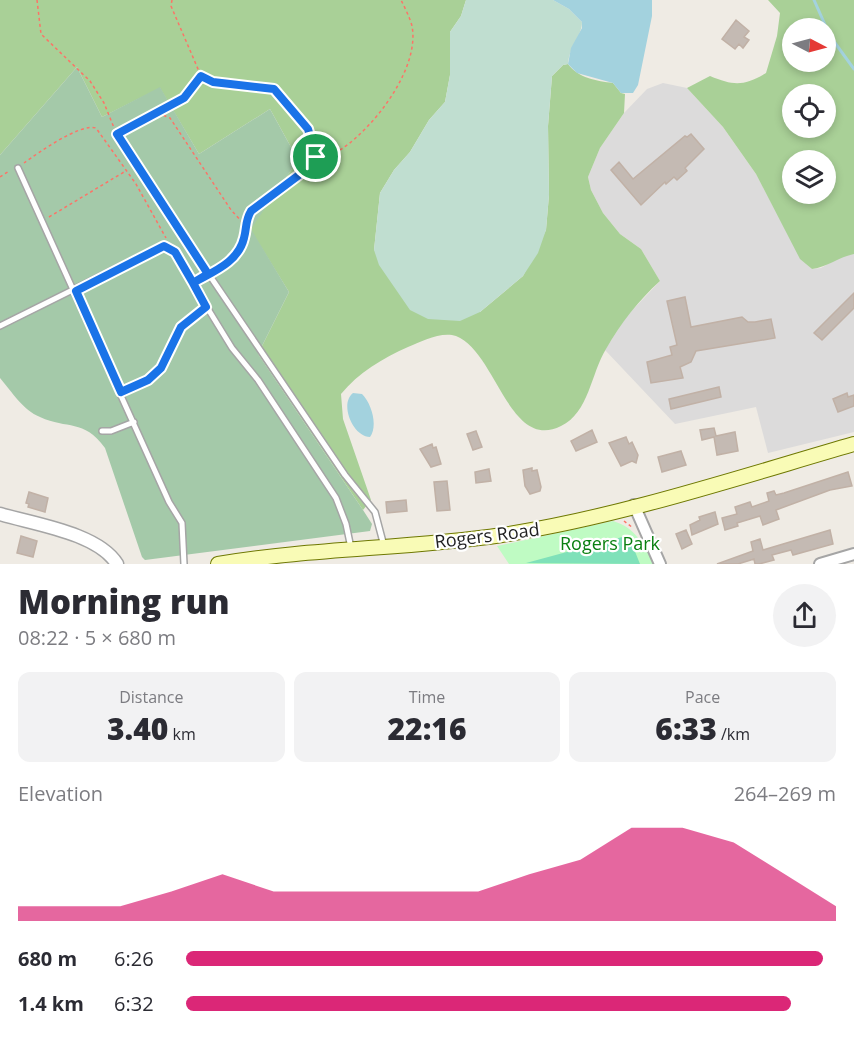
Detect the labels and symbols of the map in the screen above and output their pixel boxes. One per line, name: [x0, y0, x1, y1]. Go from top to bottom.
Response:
north arrow: [782, 18, 836, 72]
pin: [290, 131, 341, 182]
street label: Rogers Road: [433, 517, 541, 553]
park label: Rogers Park: [560, 531, 661, 555]

